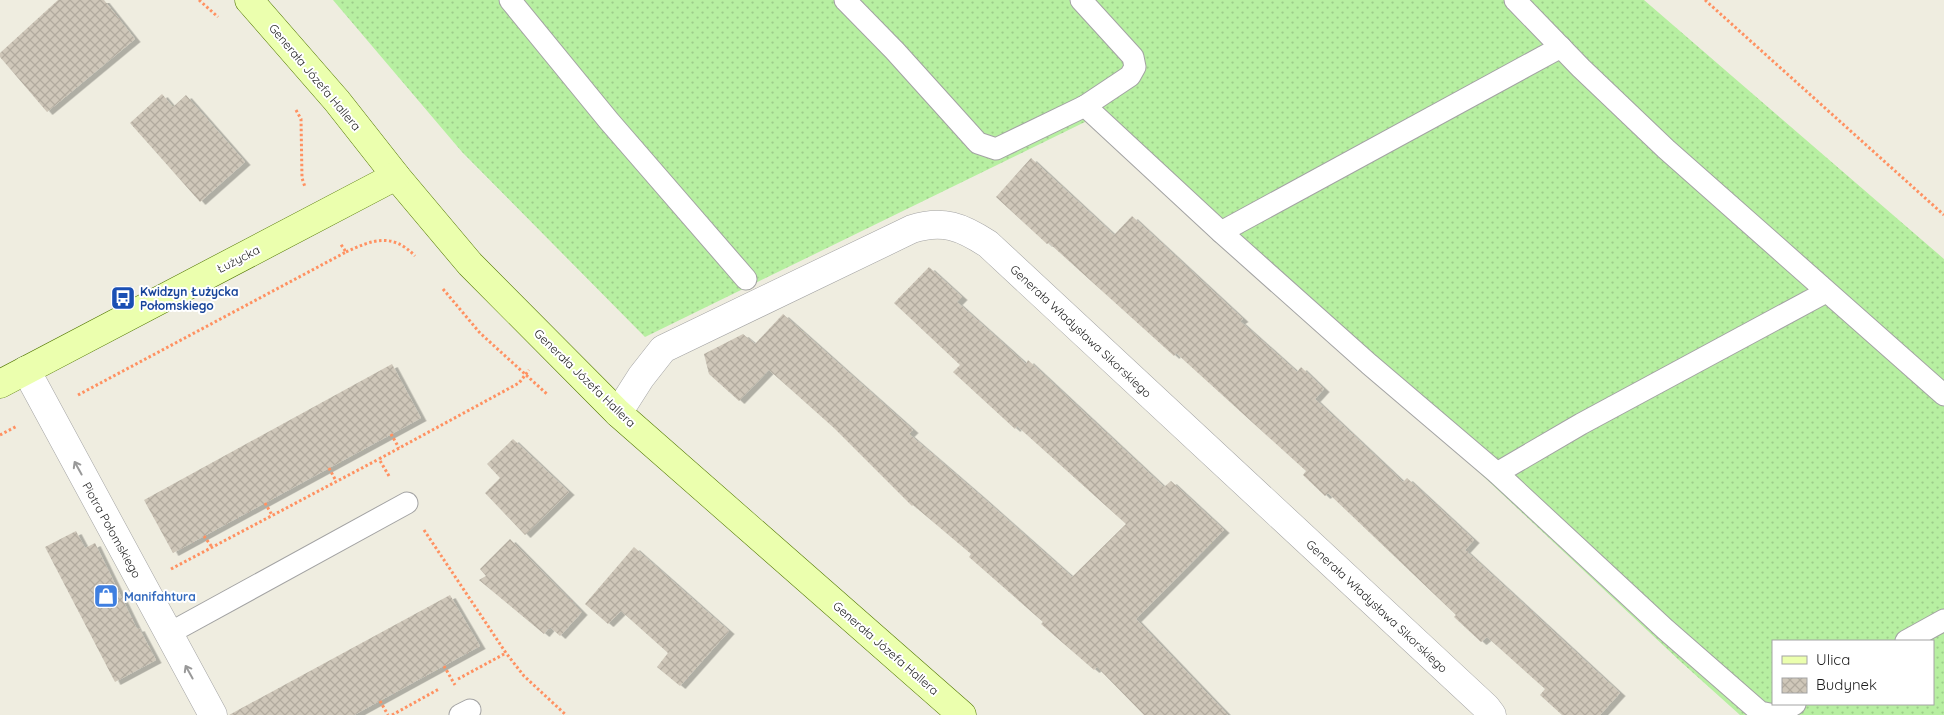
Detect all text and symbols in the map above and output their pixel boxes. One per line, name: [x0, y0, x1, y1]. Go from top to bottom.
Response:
street label: Generała Józefa Hallera: [266, 20, 364, 134]
street label: Łużycka: [214, 242, 262, 276]
street label: Generała Władysława Sikorskiego: [1007, 261, 1155, 401]
place label: Kwidzyn Łużycka Połomskiego: [140, 284, 239, 313]
bus stop icon: Kwidzyn Łużycka Połomskiego: [110, 285, 136, 311]
street label: Generała Józefa Hallera: [531, 326, 639, 430]
one-way arrow: [73, 461, 82, 476]
street label: Piotra Połomskiego: [79, 480, 145, 580]
street label: Generała Władysława Sikorskiego: [1303, 536, 1451, 676]
shop icon: Manifahtura: [93, 583, 119, 609]
place label: Manifahtura: [124, 589, 196, 604]
street label: Generała Józefa Hallera: [830, 598, 942, 698]
legend: [1772, 640, 1934, 705]
text: Ulica: [1816, 650, 1850, 669]
one-way arrow: [184, 665, 194, 680]
text: Budynek: [1816, 675, 1877, 694]

